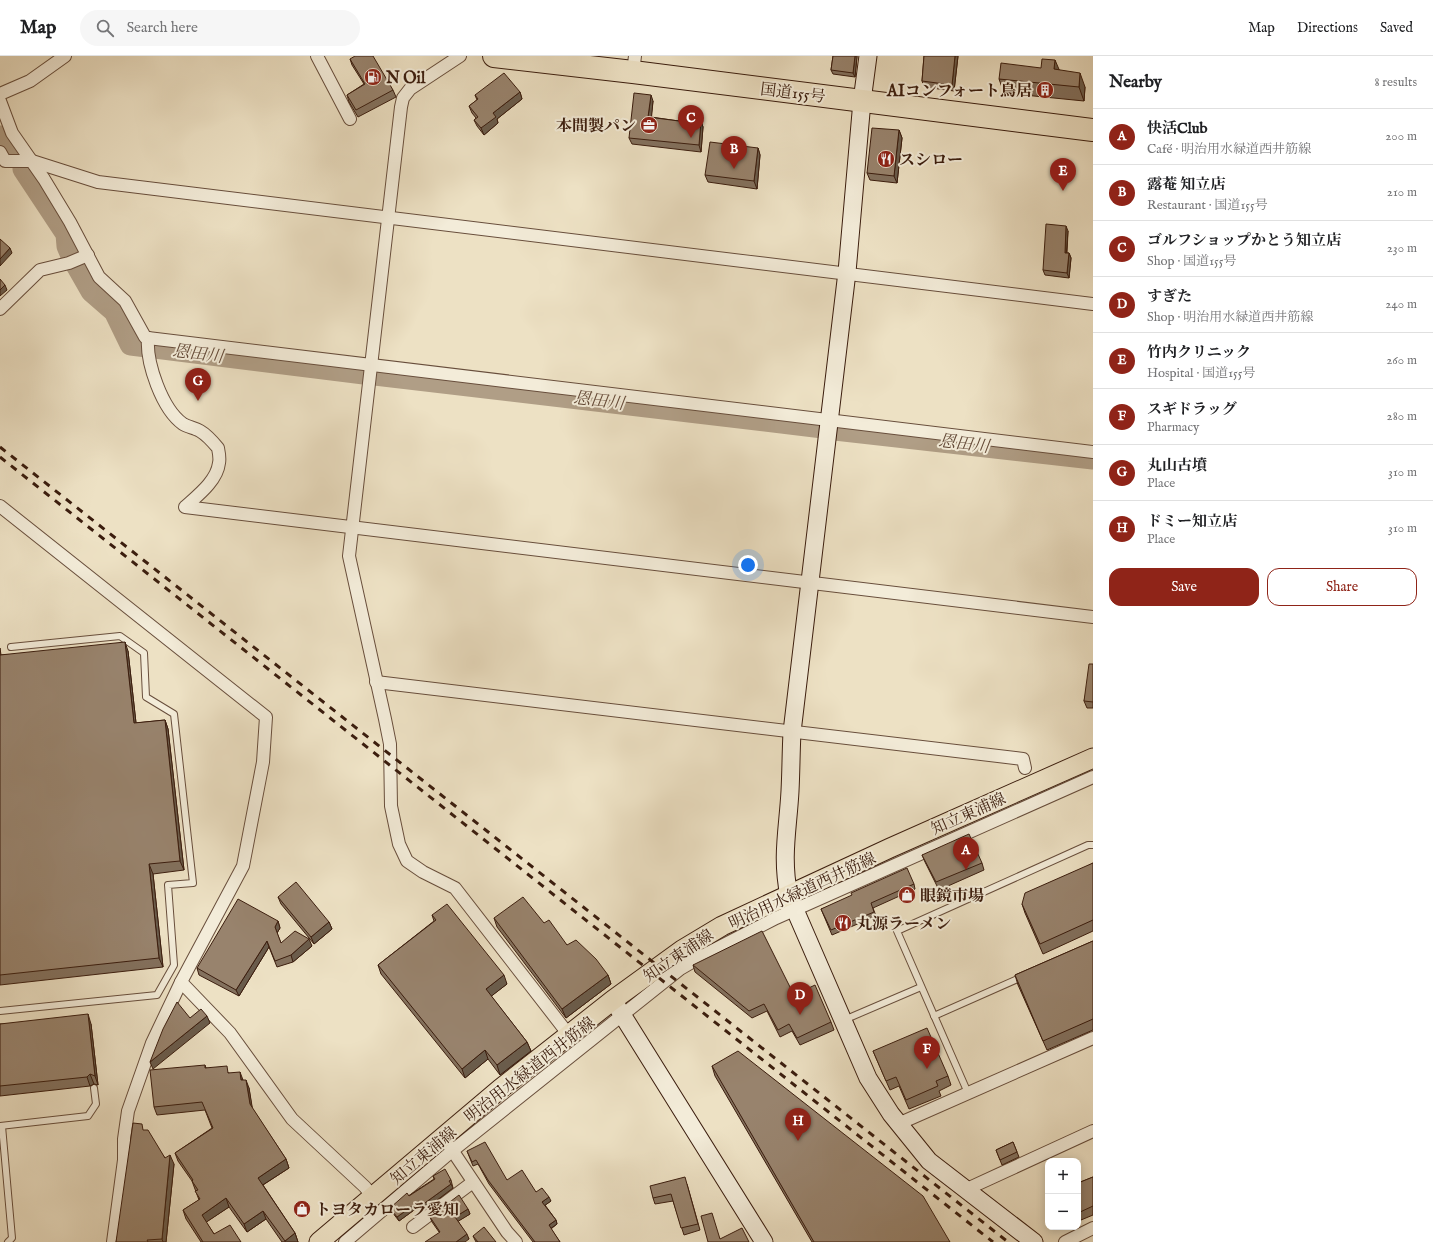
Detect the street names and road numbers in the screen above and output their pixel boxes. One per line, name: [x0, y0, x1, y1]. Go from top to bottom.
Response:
street label: 国道155号: [759, 80, 827, 108]
street label: 知立東浦線: [928, 789, 1009, 840]
street label: 明治用水緑道西井筋線: [726, 849, 880, 935]
street label: 知立東浦線: [640, 926, 718, 987]
street label: 明治用水緑道西井筋線: [461, 1013, 599, 1128]
street label: 知立東浦線: [387, 1123, 461, 1190]

